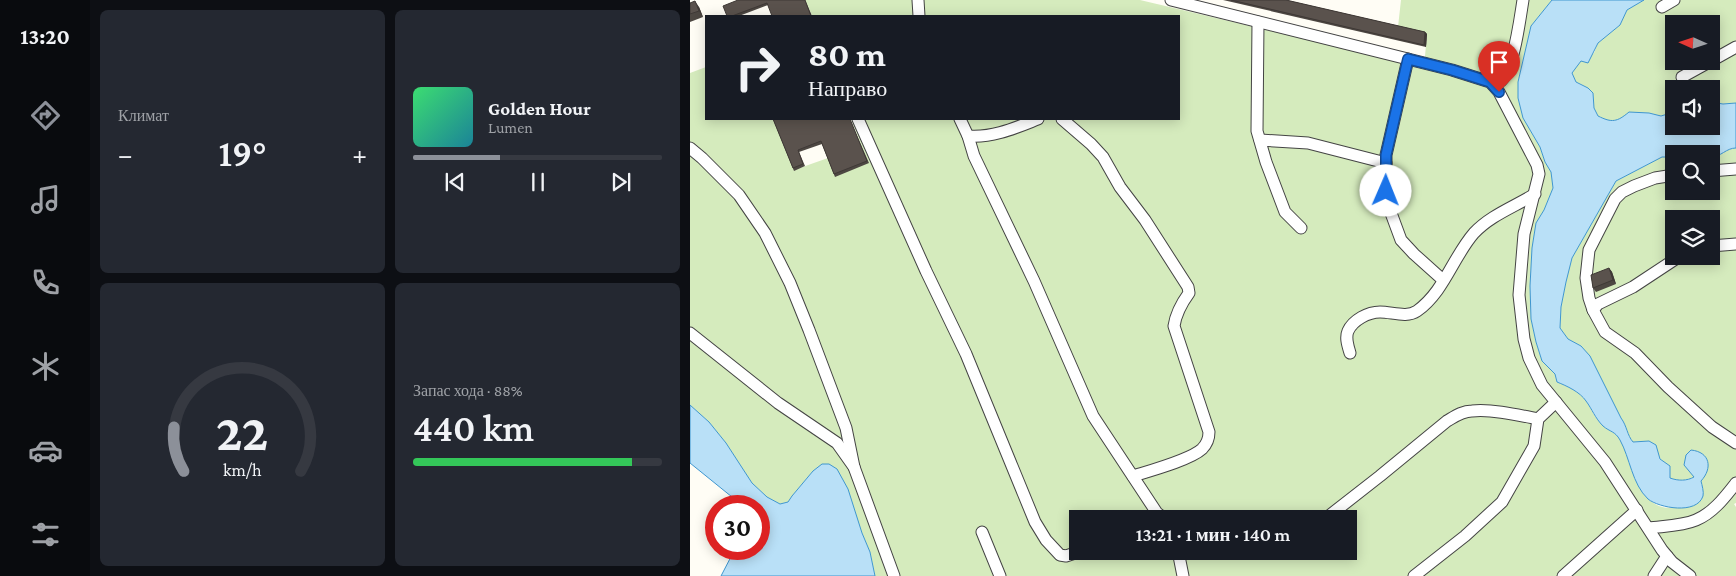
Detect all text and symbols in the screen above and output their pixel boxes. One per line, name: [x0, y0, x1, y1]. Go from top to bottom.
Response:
north arrow: [1665, 15, 1720, 70]
map controls: [1665, 15, 1720, 265]
text: 13:20: [20, 24, 70, 49]
icon: right: [725, 35, 790, 100]
text: 80 m: [808, 35, 886, 74]
pin: [1478, 41, 1520, 92]
icon: arrive: [1485, 48, 1513, 76]
text: Направо: [808, 76, 887, 101]
button: sound: [1665, 80, 1720, 135]
icon: directions: [28, 98, 63, 133]
text: Golden Hour: [488, 98, 591, 119]
text: Климат: [118, 107, 169, 124]
text: Lumen: [488, 119, 533, 136]
text: 19°: [218, 132, 267, 174]
text: −: [118, 139, 133, 170]
text: +: [352, 139, 367, 170]
button: search: [1665, 145, 1720, 200]
position arrow: [1359, 164, 1411, 216]
icon: previous: [441, 168, 469, 196]
icon: pause: [524, 168, 552, 196]
icon: next: [607, 168, 635, 196]
icon: music: [28, 182, 63, 217]
button: layers: [1665, 210, 1720, 265]
icon: phone: [28, 265, 63, 300]
icon: climate: [28, 349, 63, 384]
text: Запас хода · 88%: [413, 382, 522, 399]
text: 22: [216, 403, 269, 461]
text: 440 km: [413, 407, 534, 449]
icon: car: [28, 433, 63, 468]
text: km/h: [223, 460, 262, 480]
speed limit sign: 30: [705, 495, 770, 560]
icon: filters: [28, 517, 63, 552]
text: 13:21 · 1 мин · 140 m: [1136, 524, 1290, 545]

